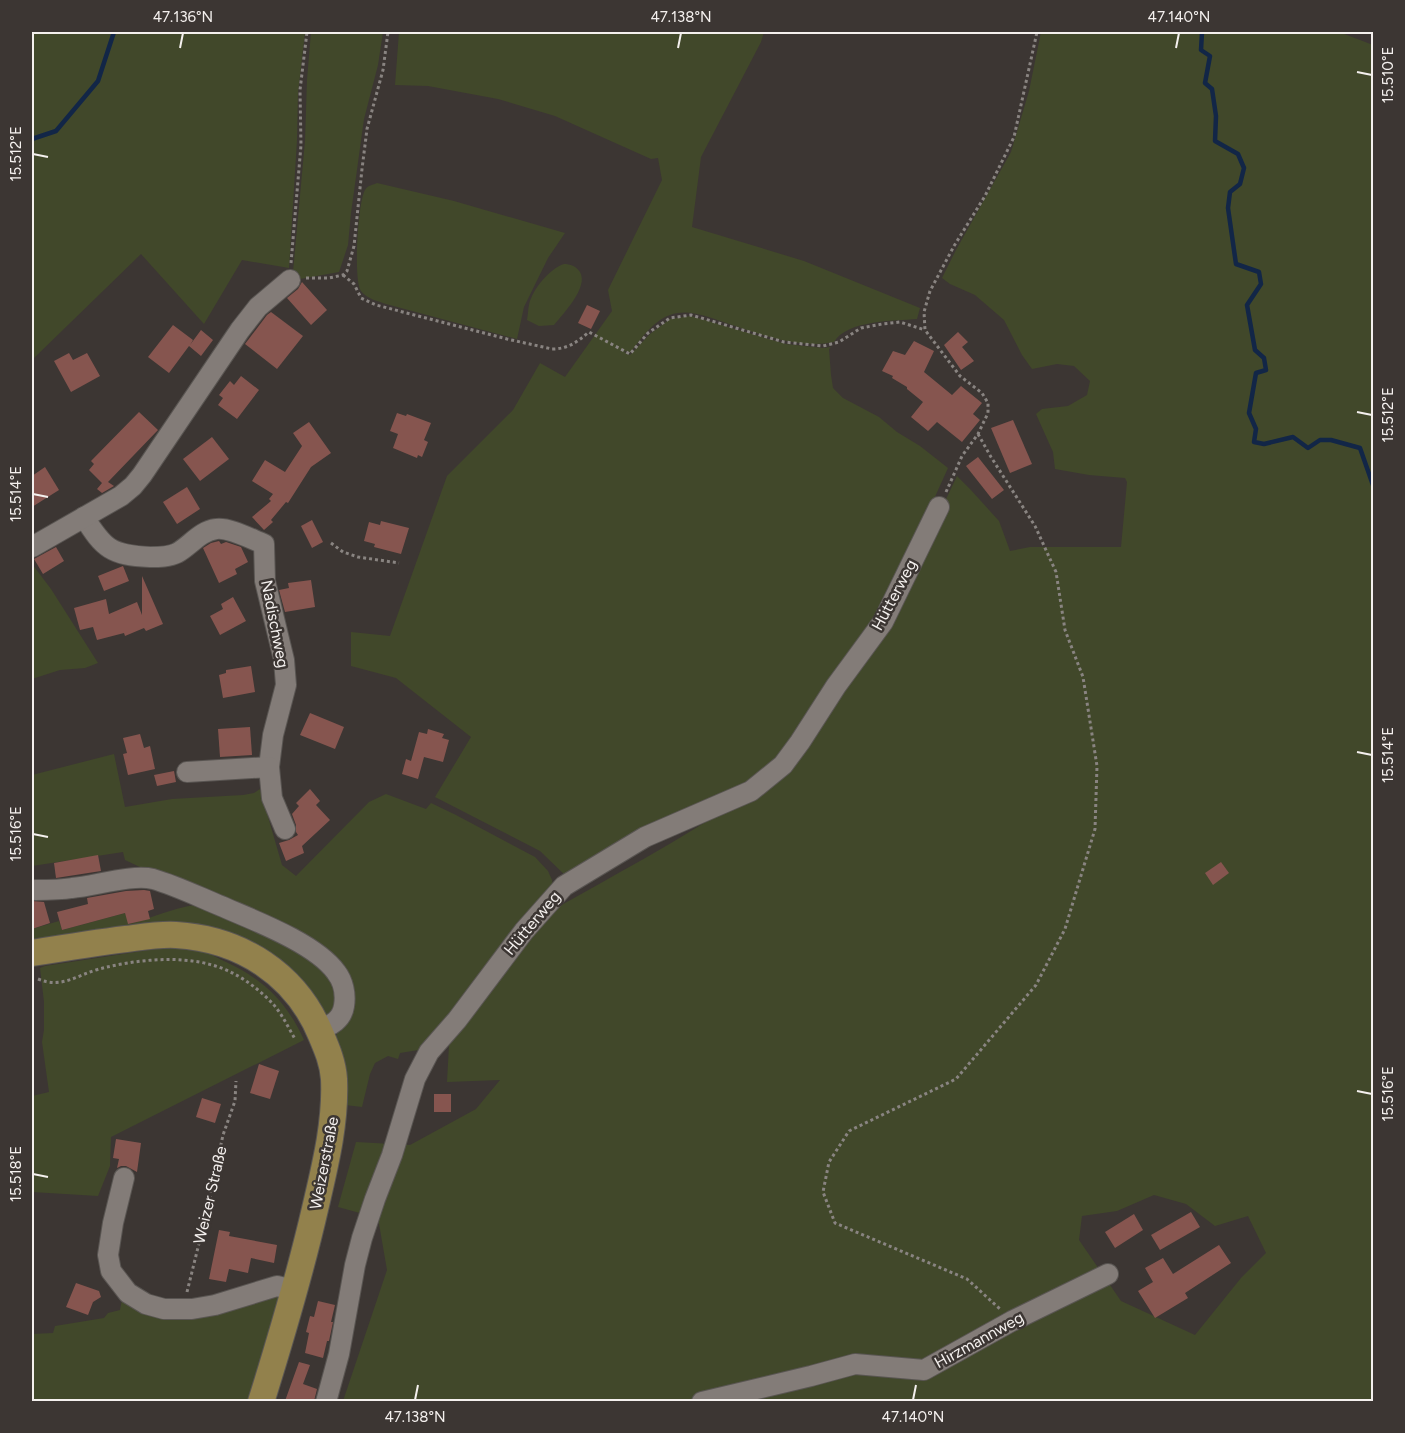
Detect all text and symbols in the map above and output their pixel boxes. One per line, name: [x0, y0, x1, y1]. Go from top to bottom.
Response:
text: 47.136°N: [153, 8, 213, 26]
text: 47.138°N: [650, 8, 712, 26]
text: 47.140°N: [1148, 8, 1210, 26]
text: 15.510°E: [1379, 47, 1397, 103]
text: 15.512°E: [7, 126, 25, 182]
text: 15.512°E: [1379, 387, 1397, 443]
text: 15.514°E: [7, 466, 25, 522]
street label: Hütterweg: [867, 556, 921, 634]
street label: Nadischweg: [257, 578, 293, 670]
text: 15.514°E: [1379, 727, 1397, 783]
text: 15.516°E: [7, 806, 25, 862]
street label: Hütterweg: [500, 887, 564, 959]
text: 15.516°E: [1379, 1066, 1397, 1122]
street label: Weizerstraße: [306, 1115, 342, 1211]
street label: Weizer Straße: [189, 1144, 231, 1246]
text: 15.518°E: [7, 1146, 25, 1202]
street label: Hirzmannweg: [931, 1308, 1027, 1372]
text: 47.138°N: [384, 1408, 446, 1426]
text: 47.140°N: [882, 1408, 944, 1426]

